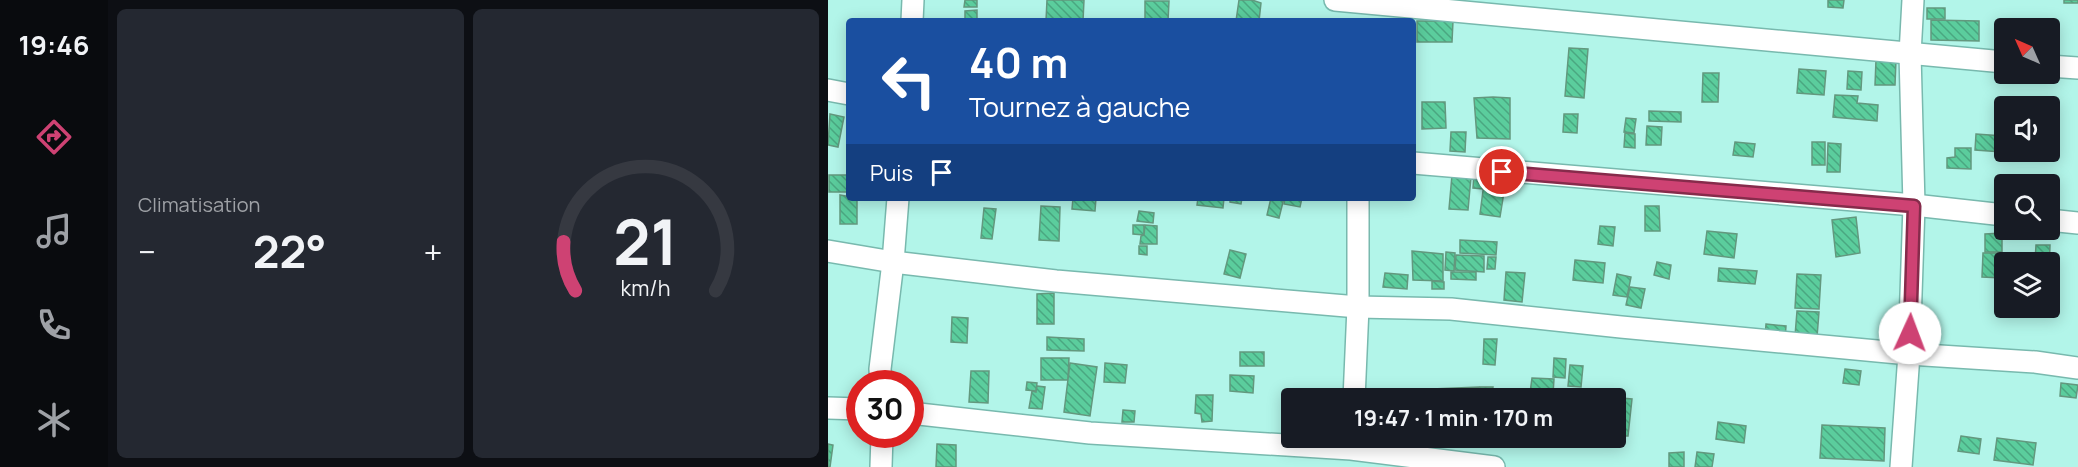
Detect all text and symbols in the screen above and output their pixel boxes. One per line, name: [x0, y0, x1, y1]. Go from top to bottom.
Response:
north arrow: [1994, 18, 2060, 84]
map controls: [1994, 18, 2060, 318]
text: 19:46: [18, 26, 90, 63]
text: 40 m: [969, 33, 1068, 91]
icon: left: [870, 42, 948, 120]
text: Tournez à gauche: [969, 88, 1190, 125]
button: sound: [1994, 96, 2060, 162]
icon: directions: [33, 116, 75, 158]
pin: [1476, 146, 1527, 197]
icon: arrive: [1485, 155, 1518, 188]
icon: arrive: [925, 156, 958, 189]
text: Puis: [870, 158, 913, 188]
button: search: [1994, 174, 2060, 240]
text: Climatisation: [138, 191, 260, 218]
text: 21: [614, 198, 678, 284]
icon: music: [33, 210, 75, 252]
text: 22°: [253, 220, 327, 282]
text: −: [138, 229, 156, 274]
text: +: [423, 229, 443, 274]
button: layers: [1994, 252, 2060, 318]
text: km/h: [621, 273, 671, 302]
position arrow: [1878, 301, 1942, 365]
icon: phone: [33, 304, 75, 346]
speed limit sign: 30: [846, 370, 924, 448]
icon: climate: [33, 399, 75, 441]
text: 19:47 · 1 min · 170 m: [1354, 403, 1553, 433]

